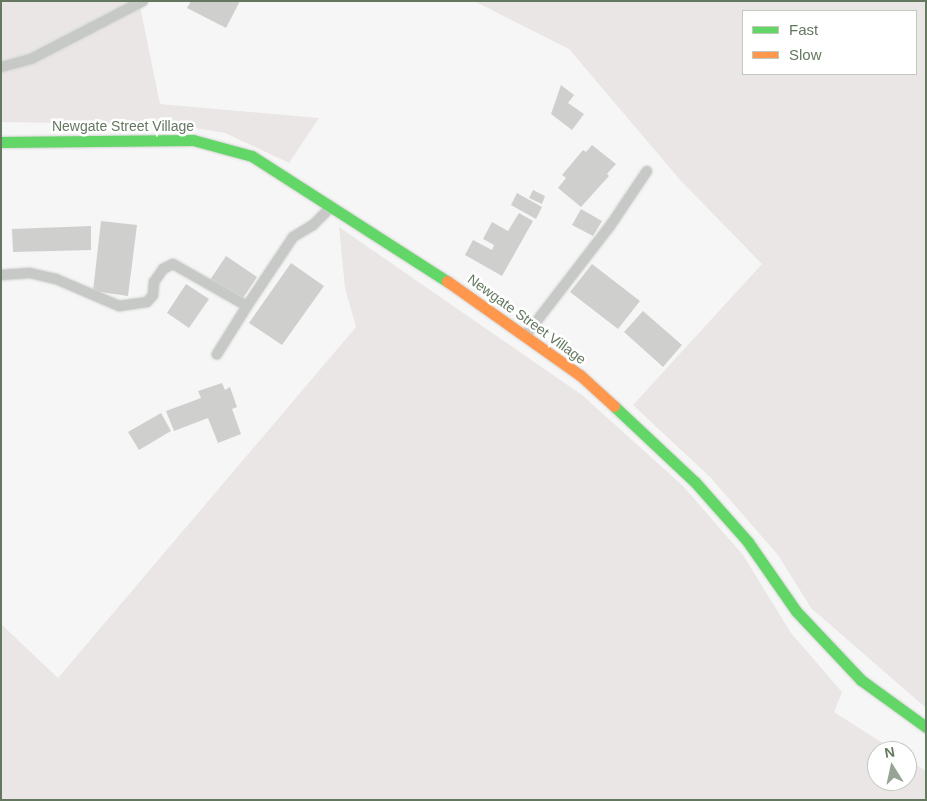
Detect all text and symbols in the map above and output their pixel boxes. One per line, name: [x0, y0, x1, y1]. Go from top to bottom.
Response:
legend: [742, 10, 917, 75]
text: Fast: [789, 21, 818, 38]
text: Slow: [789, 46, 822, 63]
street label: Newgate Street Village: [52, 118, 194, 134]
street label: Newgate Street Village: [465, 270, 589, 368]
north arrow: [867, 741, 917, 791]
text: N: [883, 743, 896, 761]

